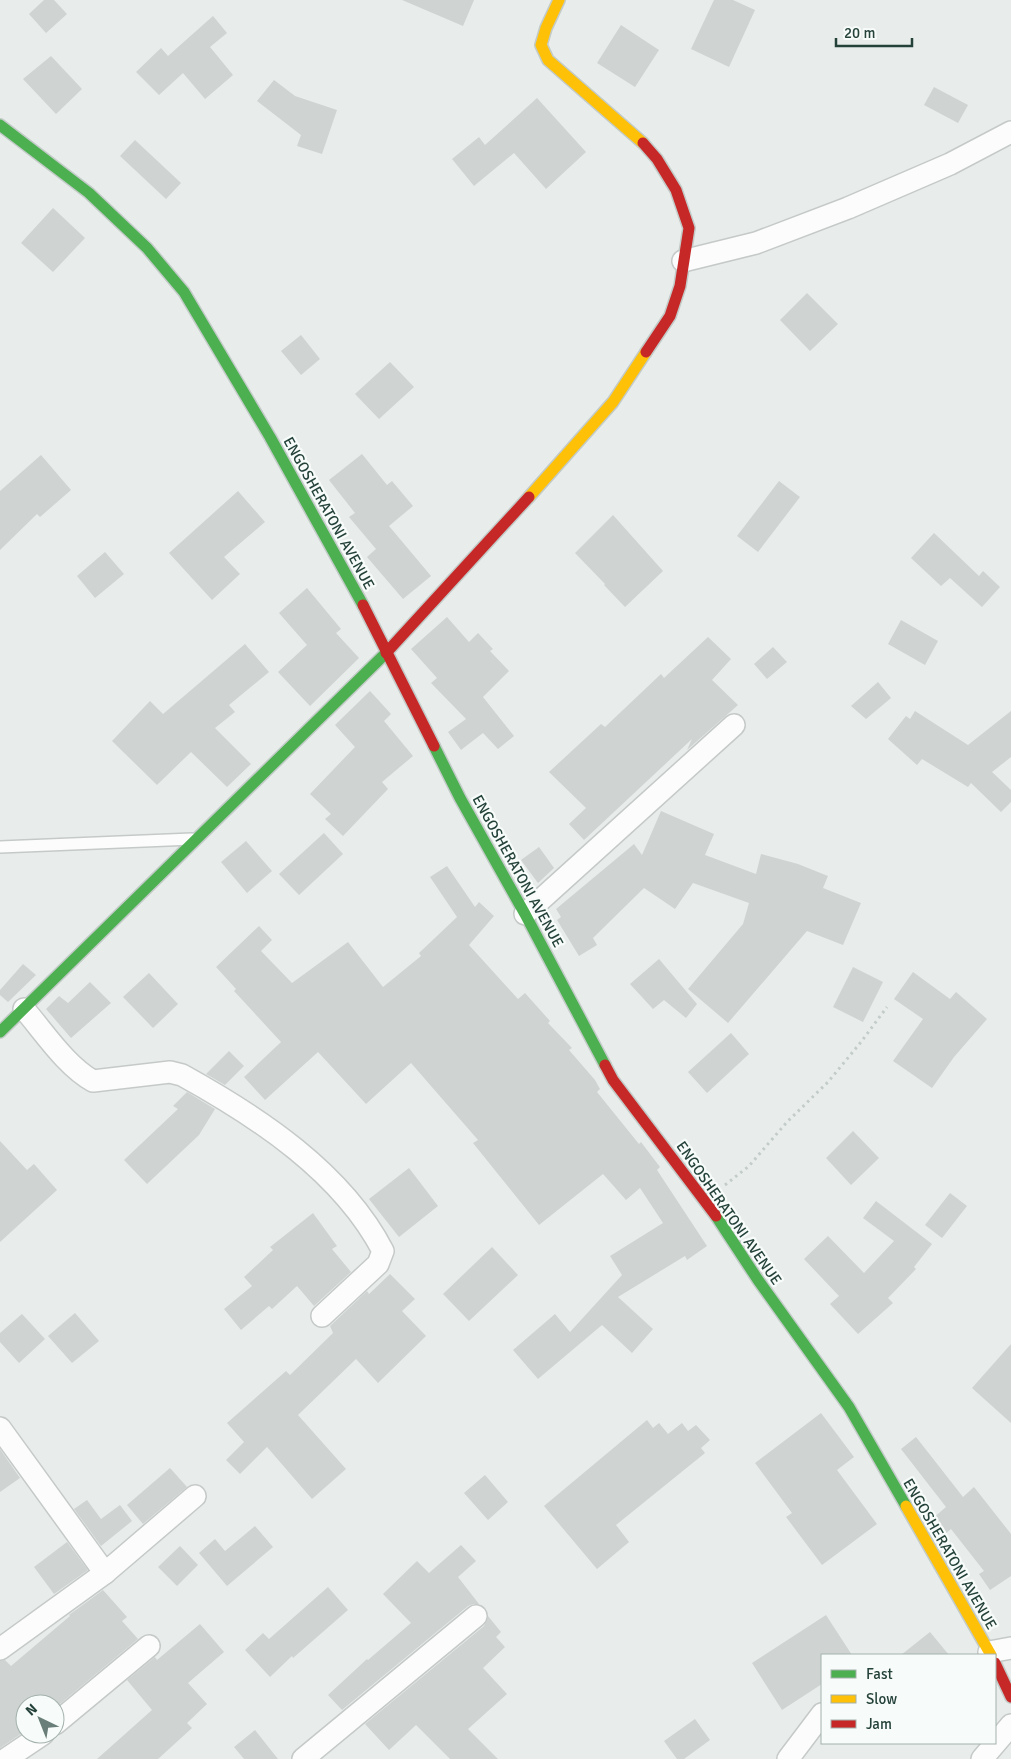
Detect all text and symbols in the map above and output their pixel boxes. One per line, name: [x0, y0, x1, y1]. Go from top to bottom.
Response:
scale bar: [836, 15, 912, 47]
text: 20 m: [844, 24, 875, 42]
street label: ENGOSHERATONI AVENUE: [280, 434, 378, 592]
street label: ENGOSHERATONI AVENUE: [469, 792, 567, 950]
street label: ENGOSHERATONI AVENUE: [672, 1138, 786, 1288]
street label: ENGOSHERATONI AVENUE: [899, 1475, 1001, 1633]
legend: [821, 1654, 996, 1744]
text: Fast: [866, 1665, 893, 1683]
text: Slow: [866, 1690, 897, 1708]
north arrow: [15, 1694, 65, 1744]
text: N: [22, 1700, 41, 1719]
text: Jam: [866, 1715, 892, 1733]

